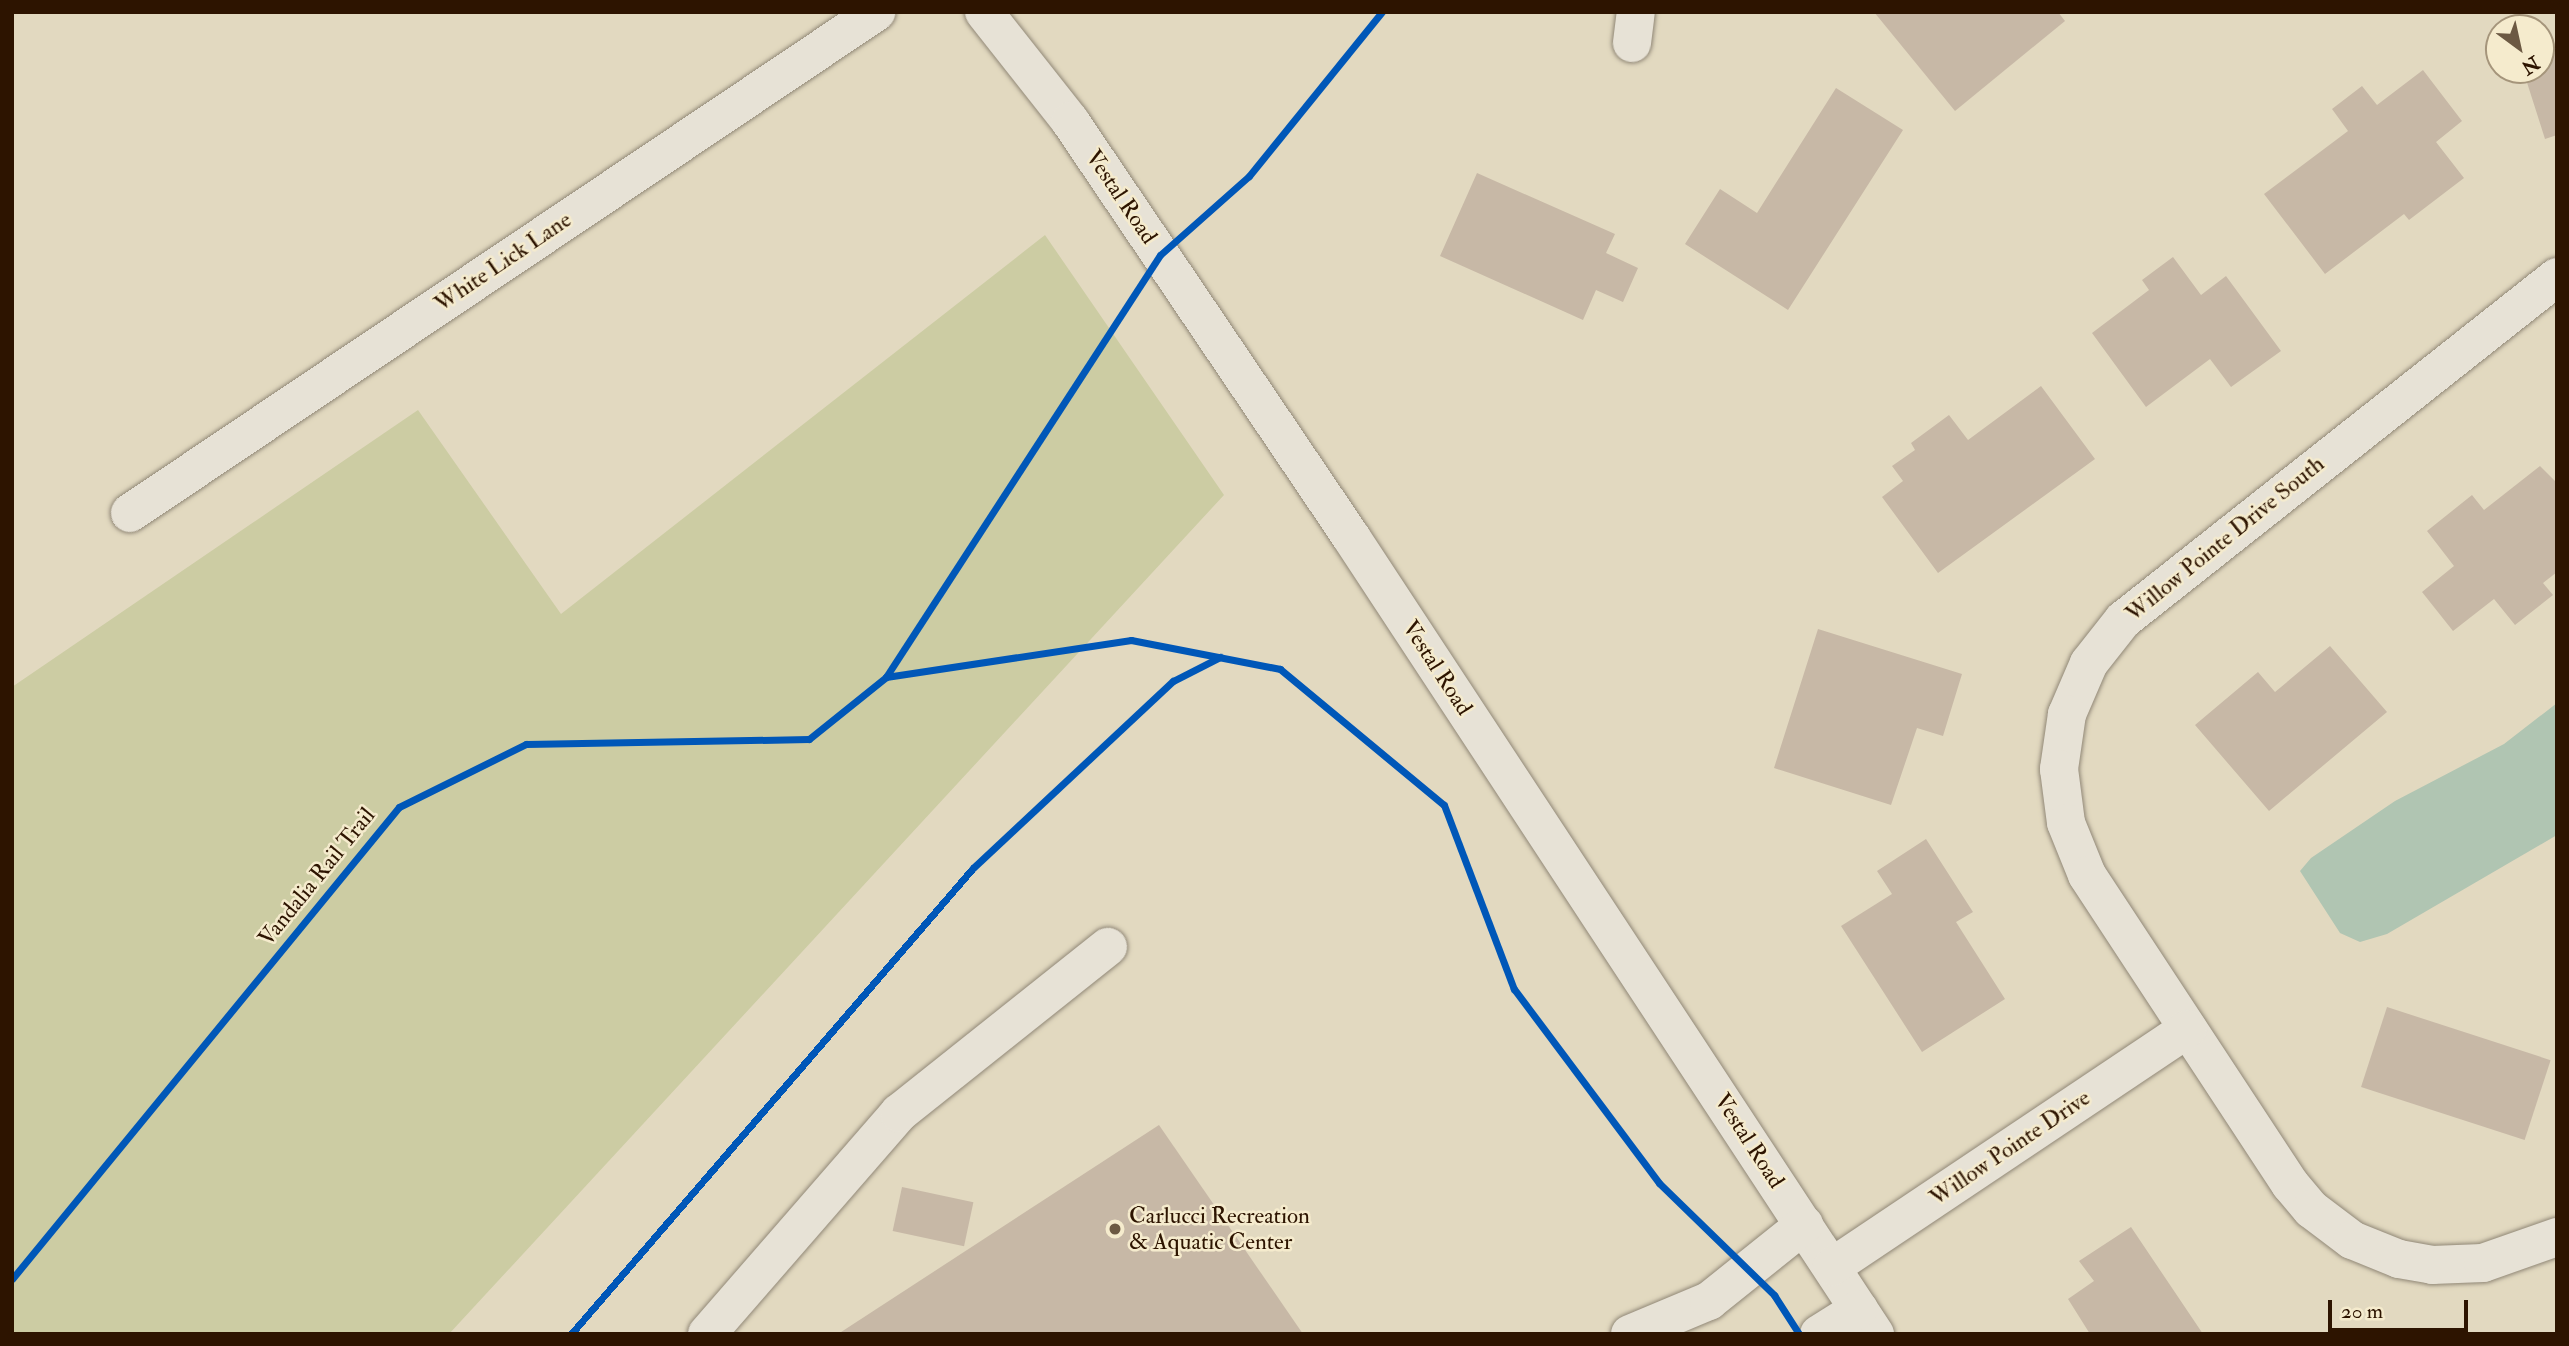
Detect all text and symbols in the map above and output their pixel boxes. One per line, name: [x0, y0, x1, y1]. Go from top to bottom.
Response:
north arrow: [2485, 14, 2555, 84]
text: N: [2517, 50, 2544, 80]
street label: Vestal Road: [1079, 145, 1163, 249]
street label: White Lick Lane: [429, 206, 577, 318]
street label: Willow Pointe Drive South: [2120, 450, 2330, 628]
street label: Vestal Road: [1396, 615, 1478, 721]
street label: Vandalia Rail Trail: [253, 802, 381, 952]
street label: Willow Pointe Drive: [1925, 1084, 2095, 1212]
street label: Vestal Road: [1708, 1088, 1790, 1194]
place label: Carlucci Recreation & Aquatic Center: [1129, 1202, 1310, 1256]
marker: Carlucci Recreation & Aquatic Center: [1107, 1221, 1123, 1237]
scale bar: [2331, 1286, 2471, 1330]
text: 20 m: [2341, 1298, 2383, 1325]

